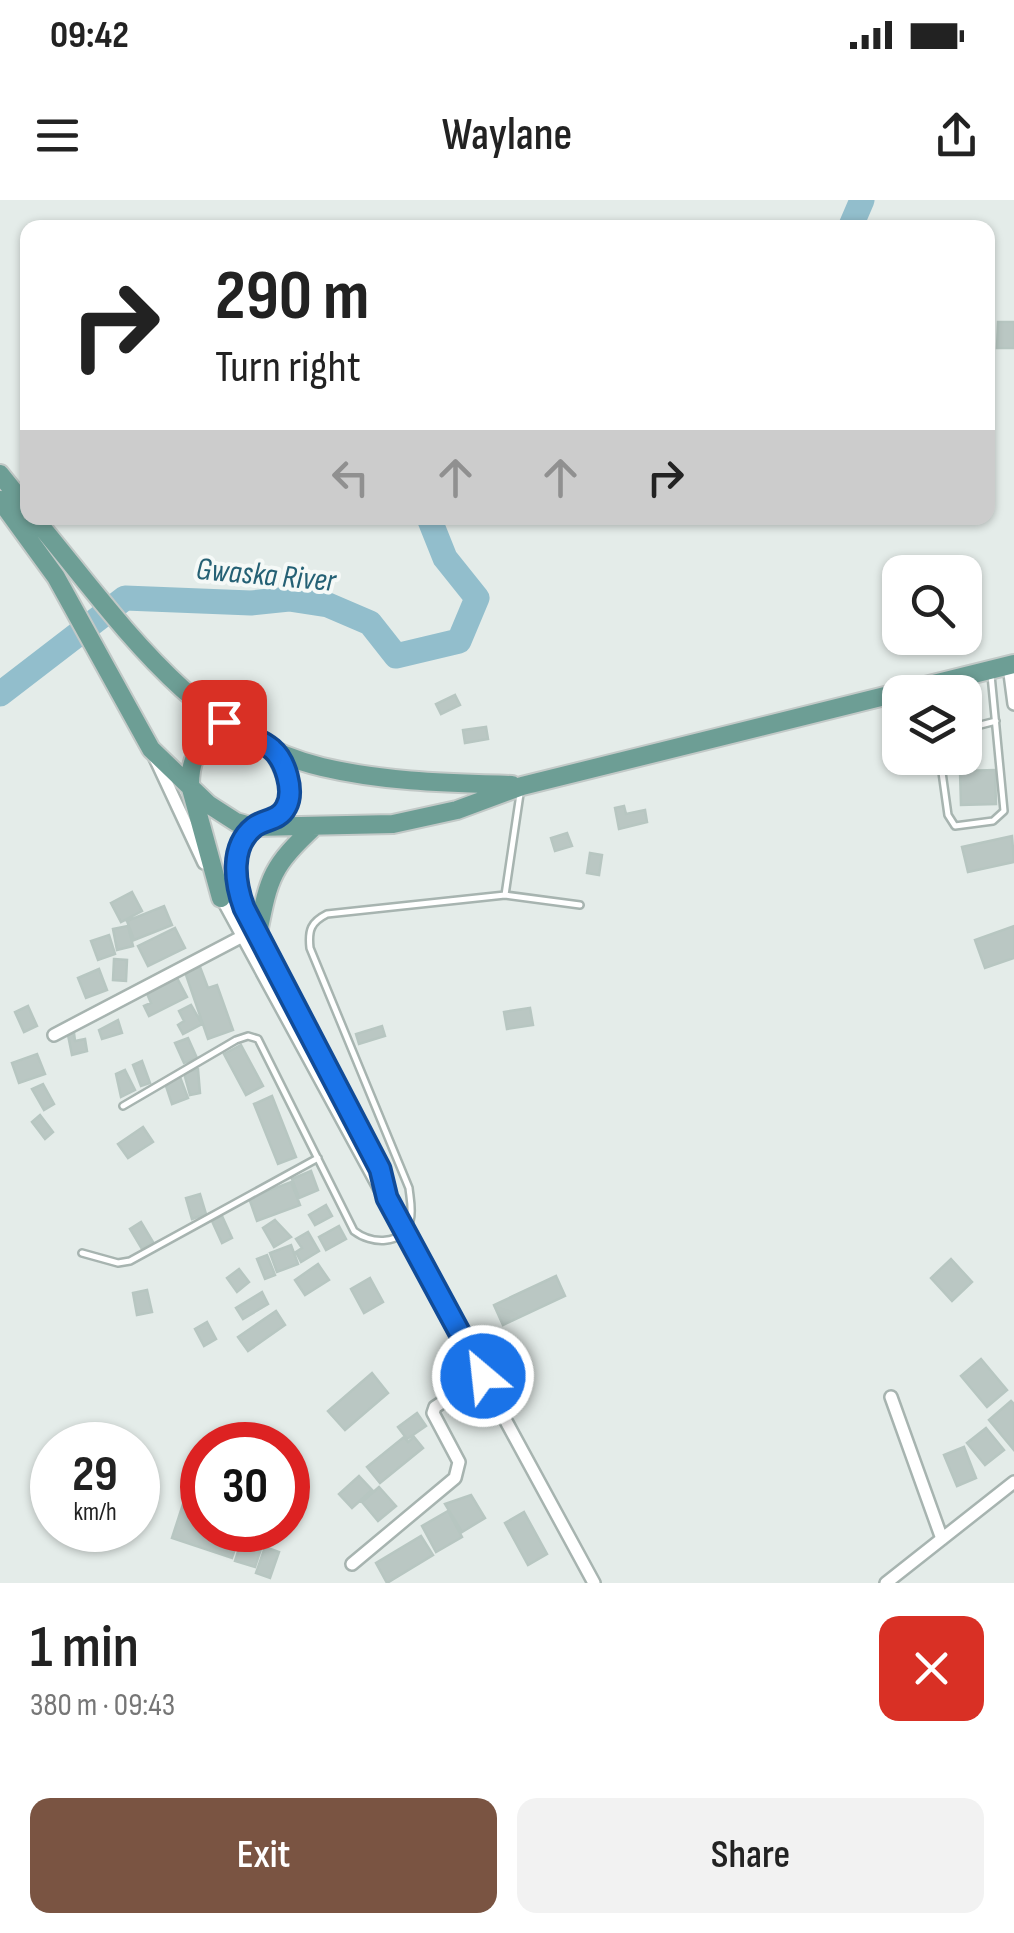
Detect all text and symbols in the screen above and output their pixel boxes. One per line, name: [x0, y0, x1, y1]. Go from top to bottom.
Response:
text: 09:42: [50, 13, 129, 58]
icon: menu: [30, 108, 85, 163]
text: Waylane: [442, 108, 572, 163]
icon: share: [929, 108, 984, 163]
text: 290 m: [215, 255, 370, 339]
icon: right: [50, 260, 180, 390]
text: Turn right: [215, 340, 361, 395]
icon: left: [323, 450, 378, 505]
icon: ahead: [428, 450, 483, 505]
icon: ahead: [533, 450, 588, 505]
icon: right: [638, 450, 693, 505]
water label: Gwaska River: [194, 550, 338, 601]
map controls: [882, 555, 982, 775]
button: search: [882, 555, 982, 655]
button: layers: [882, 675, 982, 775]
pin: [182, 680, 267, 765]
icon: arrive: [197, 695, 252, 750]
position arrow: [431, 1324, 535, 1428]
speed limit sign: 30: [180, 1422, 310, 1552]
text: 29: [72, 1445, 118, 1505]
text: km/h: [73, 1497, 117, 1528]
text: 1 min: [30, 1612, 139, 1684]
button: close: [879, 1616, 984, 1721]
text: 380 m · 09:43: [30, 1686, 175, 1725]
button: Exit: [30, 1798, 497, 1913]
button: Share: [517, 1798, 984, 1913]

